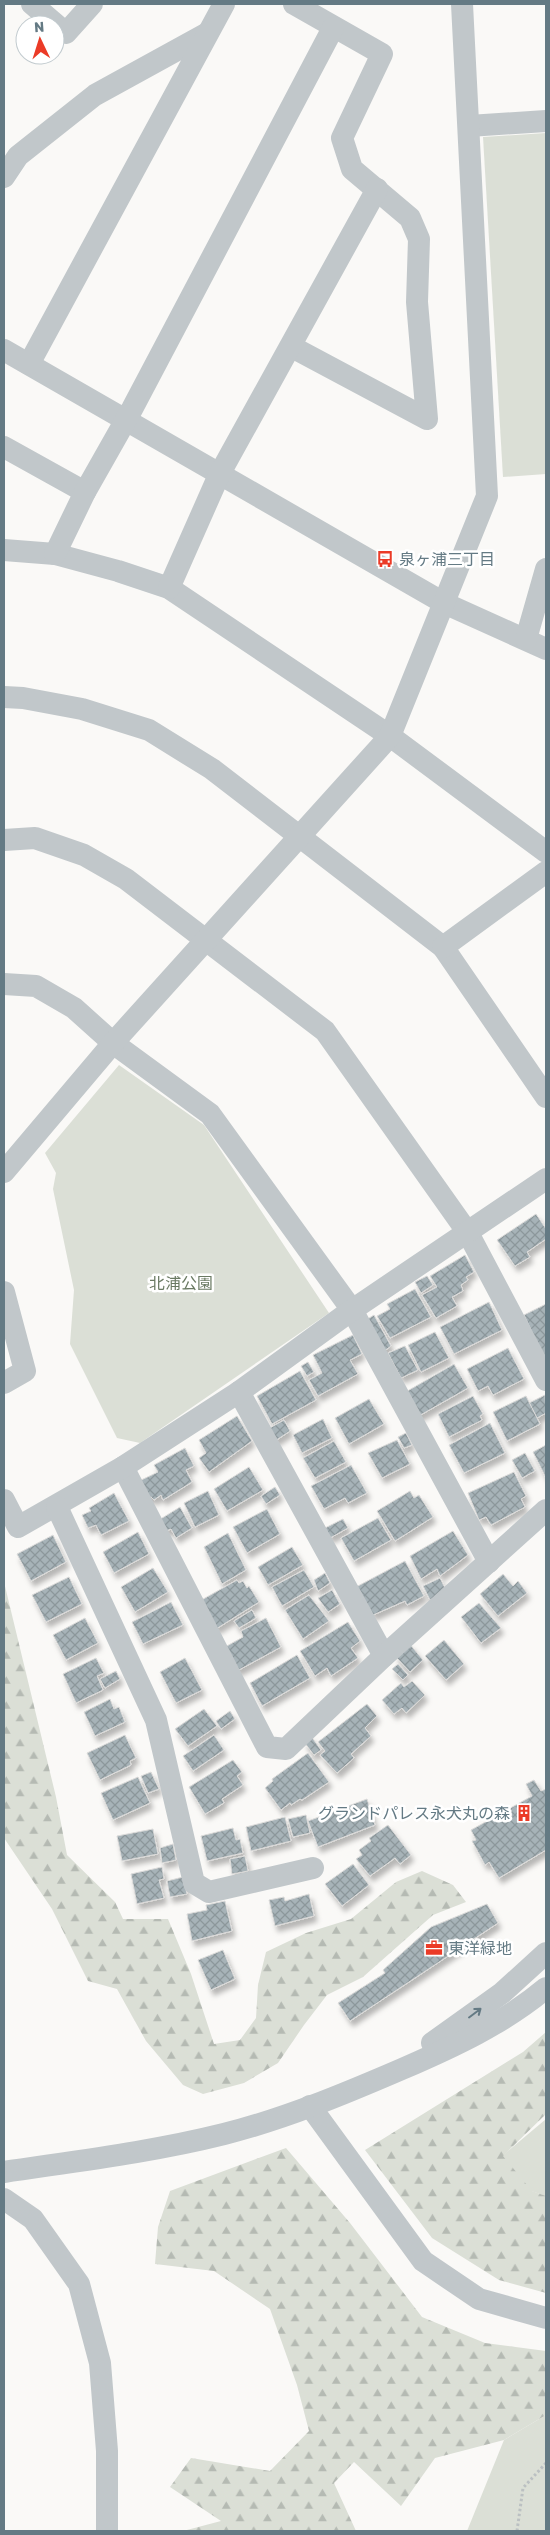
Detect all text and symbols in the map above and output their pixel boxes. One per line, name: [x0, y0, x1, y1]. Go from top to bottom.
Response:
north arrow: [15, 15, 65, 65]
text: N: [34, 19, 45, 36]
bus stop icon: 泉ヶ浦三丁目: [375, 549, 395, 569]
place label: 泉ヶ浦三丁目: [399, 550, 495, 569]
park label: 北浦公園: [149, 1274, 213, 1293]
building icon: グランドパレス永犬丸の森: [514, 1803, 534, 1823]
place label: グランドパレス永犬丸の森: [318, 1804, 510, 1823]
office icon: 東洋緑地: [424, 1938, 444, 1958]
place label: 東洋緑地: [448, 1939, 512, 1958]
one-way arrow: [468, 2008, 482, 2018]

